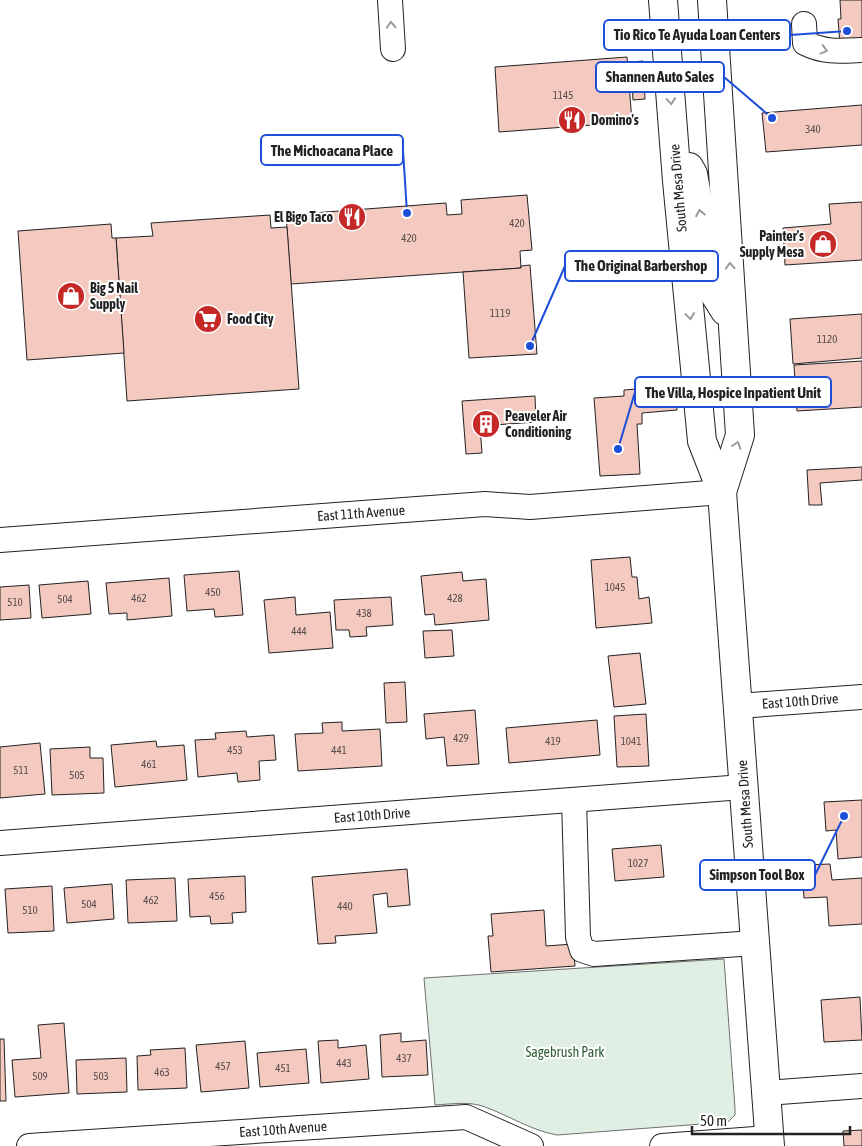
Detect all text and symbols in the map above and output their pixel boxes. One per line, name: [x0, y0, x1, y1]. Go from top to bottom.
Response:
one-way arrow: [386, 20, 397, 28]
callout: Tio Rico Te Ayuda Loan Centers: [604, 20, 790, 50]
text: Tio Rico Te Ayuda Loan Centers: [614, 26, 781, 43]
one-way arrow: [819, 44, 827, 54]
callout: Shannen Auto Sales: [596, 62, 724, 92]
text: Shannen Auto Sales: [606, 68, 715, 85]
house number: 1145: [553, 89, 573, 101]
one-way arrow: [665, 97, 676, 105]
restaurant icon: Domino's: [557, 105, 587, 135]
place label: Domino's: [591, 112, 639, 128]
house number: 340: [805, 123, 821, 135]
callout: The Michoacana Place: [261, 135, 403, 165]
text: The Michoacana Place: [271, 142, 393, 159]
street label: South Mesa Drive: [666, 143, 690, 233]
restaurant icon: El Bigo Taco: [337, 202, 367, 232]
one-way arrow: [695, 208, 706, 217]
place label: El Bigo Taco: [274, 209, 333, 225]
house number: 420: [509, 217, 525, 229]
place label: Painter's Supply Mesa: [740, 228, 804, 260]
shop icon: Painter's Supply Mesa: [808, 229, 838, 259]
house number: 420: [401, 232, 417, 244]
callout: The Original Barbershop: [565, 251, 718, 281]
text: The Original Barbershop: [575, 257, 707, 274]
one-way arrow: [725, 262, 736, 270]
place label: Big 5 Nail Supply: [90, 280, 138, 312]
shop icon: Big 5 Nail Supply: [56, 281, 86, 311]
supermarket icon: Food City: [193, 304, 223, 334]
house number: 1119: [490, 307, 510, 319]
place label: Food City: [227, 311, 274, 327]
one-way arrow: [684, 313, 695, 321]
house number: 1120: [817, 333, 837, 345]
callout: The Villa, Hospice Inpatient Unit: [635, 377, 831, 407]
text: The Villa, Hospice Inpatient Unit: [645, 384, 822, 401]
place label: Peaveler Air Conditioning: [505, 408, 572, 440]
building icon: Peaveler Air Conditioning: [471, 409, 501, 439]
one-way arrow: [731, 442, 741, 450]
street label: East 11th Avenue: [317, 502, 405, 524]
house number: 1045: [605, 581, 625, 593]
house number: 450: [205, 586, 221, 598]
house number: 462: [131, 592, 147, 604]
house number: 428: [447, 592, 463, 604]
house number: 504: [57, 593, 73, 605]
house number: 510: [7, 596, 23, 608]
house number: 438: [356, 607, 372, 619]
house number: 444: [291, 625, 307, 637]
street label: East 10th Drive: [761, 690, 839, 712]
house number: 429: [453, 732, 469, 744]
house number: 419: [545, 735, 561, 747]
house number: 1041: [621, 735, 641, 747]
house number: 453: [227, 744, 243, 756]
house number: 441: [331, 744, 347, 756]
house number: 461: [141, 758, 157, 770]
street label: South Mesa Drive: [734, 759, 756, 849]
house number: 511: [13, 764, 29, 776]
house number: 505: [69, 769, 85, 781]
street label: East 10th Drive: [333, 804, 411, 826]
house number: 1027: [628, 857, 648, 869]
callout: Simpson Tool Box: [700, 860, 815, 890]
text: Simpson Tool Box: [709, 866, 805, 883]
house number: 456: [209, 890, 225, 902]
house number: 462: [143, 894, 159, 906]
house number: 504: [81, 898, 97, 910]
house number: 440: [337, 900, 353, 912]
house number: 510: [22, 904, 38, 916]
park label: Sagebrush Park: [525, 1044, 605, 1060]
house number: 437: [396, 1052, 412, 1064]
house number: 443: [336, 1057, 352, 1069]
house number: 457: [215, 1060, 231, 1072]
house number: 451: [275, 1062, 291, 1074]
house number: 463: [154, 1066, 170, 1078]
house number: 509: [32, 1070, 48, 1082]
house number: 503: [93, 1070, 109, 1082]
scale bar: [692, 1104, 850, 1136]
text: 50 m: [700, 1112, 727, 1129]
street label: East 10th Avenue: [239, 1118, 327, 1140]

